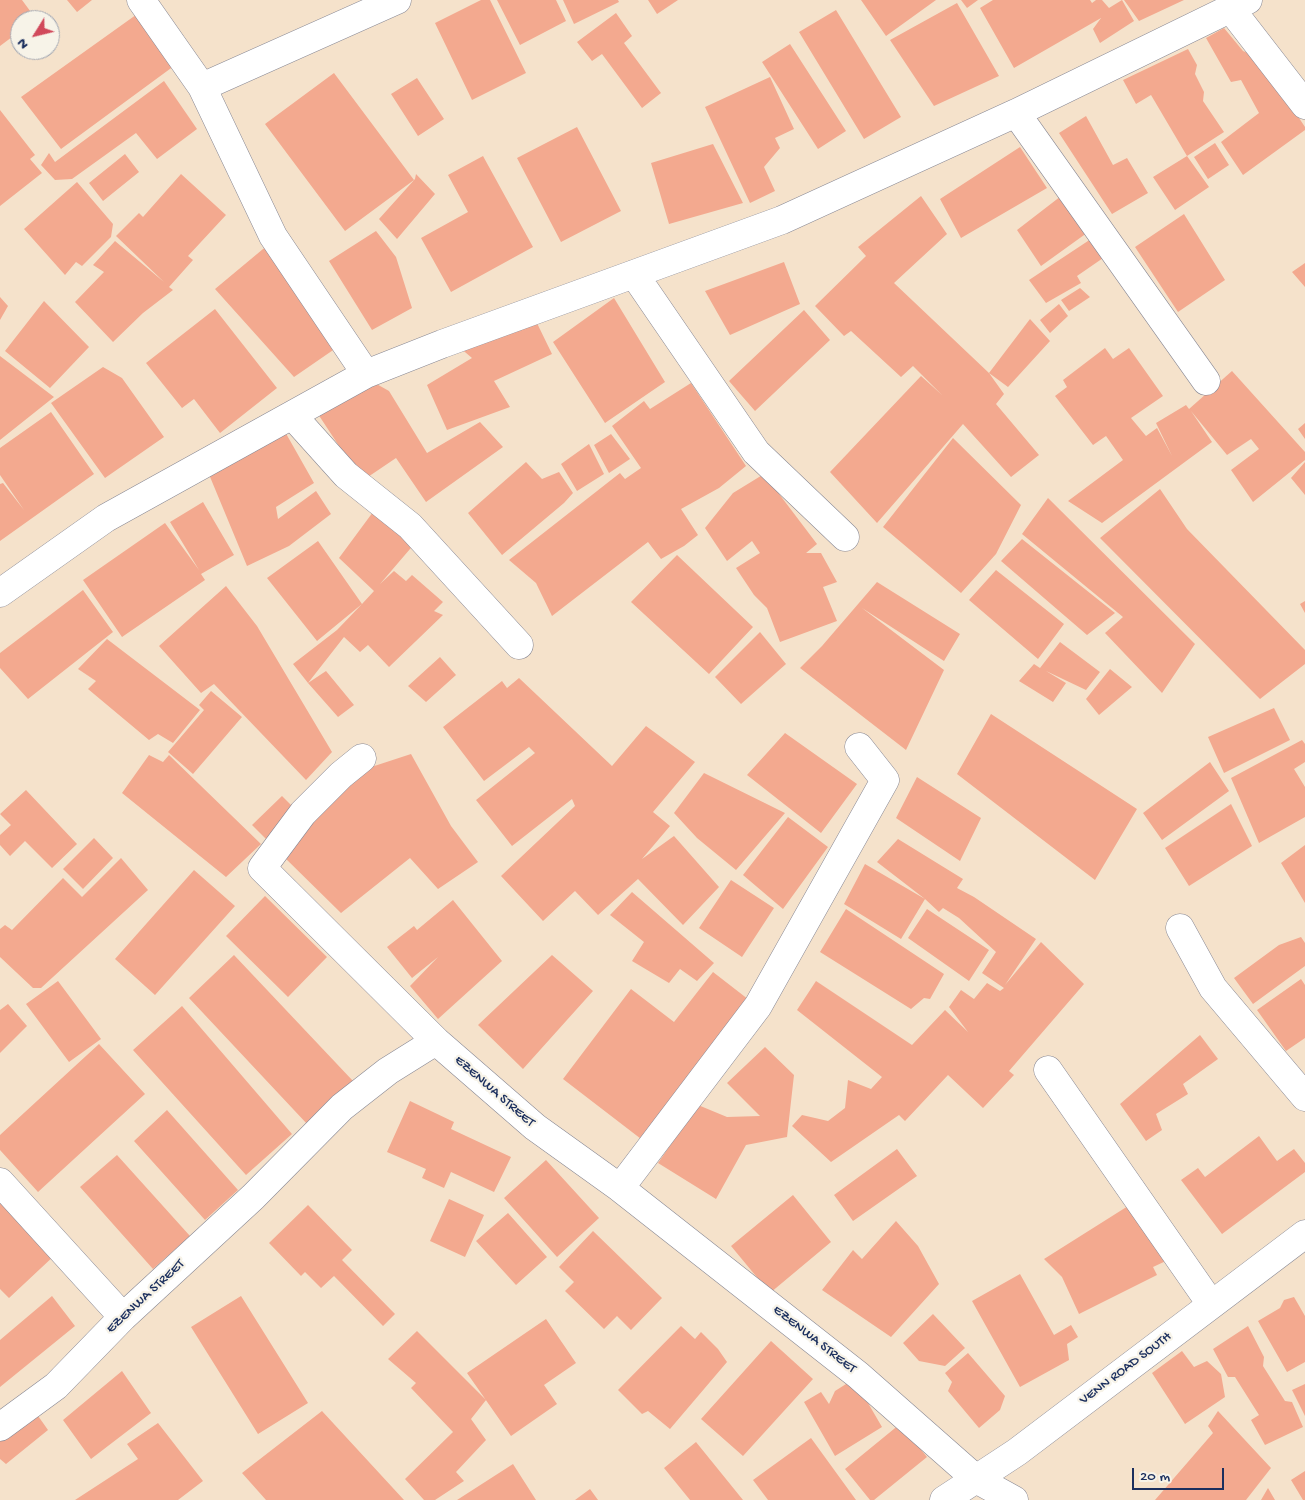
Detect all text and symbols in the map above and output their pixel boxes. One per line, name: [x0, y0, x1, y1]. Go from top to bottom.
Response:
north arrow: [10, 10, 60, 60]
text: N: [14, 35, 33, 52]
street label: EZENWA STREET: [450, 1052, 538, 1132]
street label: EZENWA STREET: [103, 1256, 189, 1338]
street label: EZENWA STREET: [769, 1302, 859, 1378]
street label: VENN ROAD SOUTH: [1077, 1329, 1175, 1409]
scale bar: [1135, 1458, 1228, 1490]
text: 20 m: [1140, 1468, 1170, 1486]

